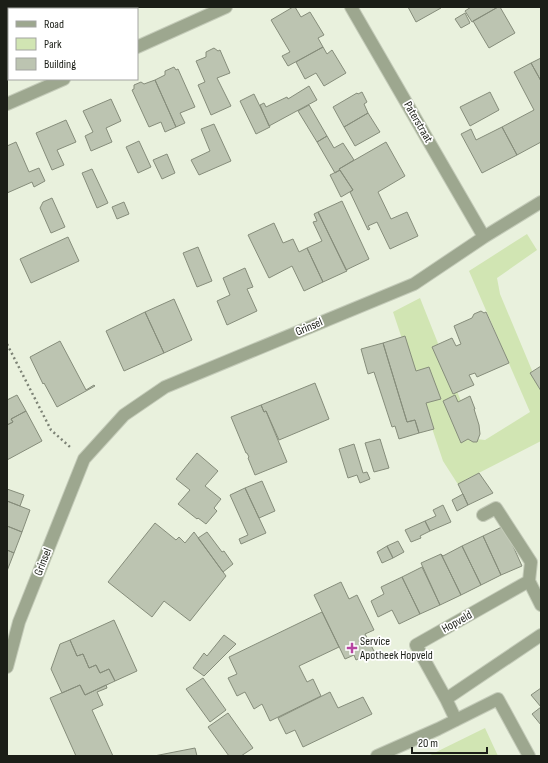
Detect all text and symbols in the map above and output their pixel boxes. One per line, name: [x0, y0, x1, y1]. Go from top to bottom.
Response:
legend: [8, 8, 138, 80]
text: Road: [44, 17, 64, 32]
text: Park: [44, 37, 62, 52]
text: Building: [44, 57, 76, 72]
street label: Paterstraat: [400, 99, 436, 146]
street label: Grinsel: [293, 315, 325, 339]
street label: Grinsel: [31, 546, 55, 578]
street label: Hopveld: [439, 608, 475, 636]
place label: Service Apotheek Hopveld: [359, 634, 433, 663]
marker: Service Apotheek Hopveld: [347, 643, 357, 653]
scale bar: [412, 729, 487, 755]
text: 20 m: [418, 736, 438, 751]

